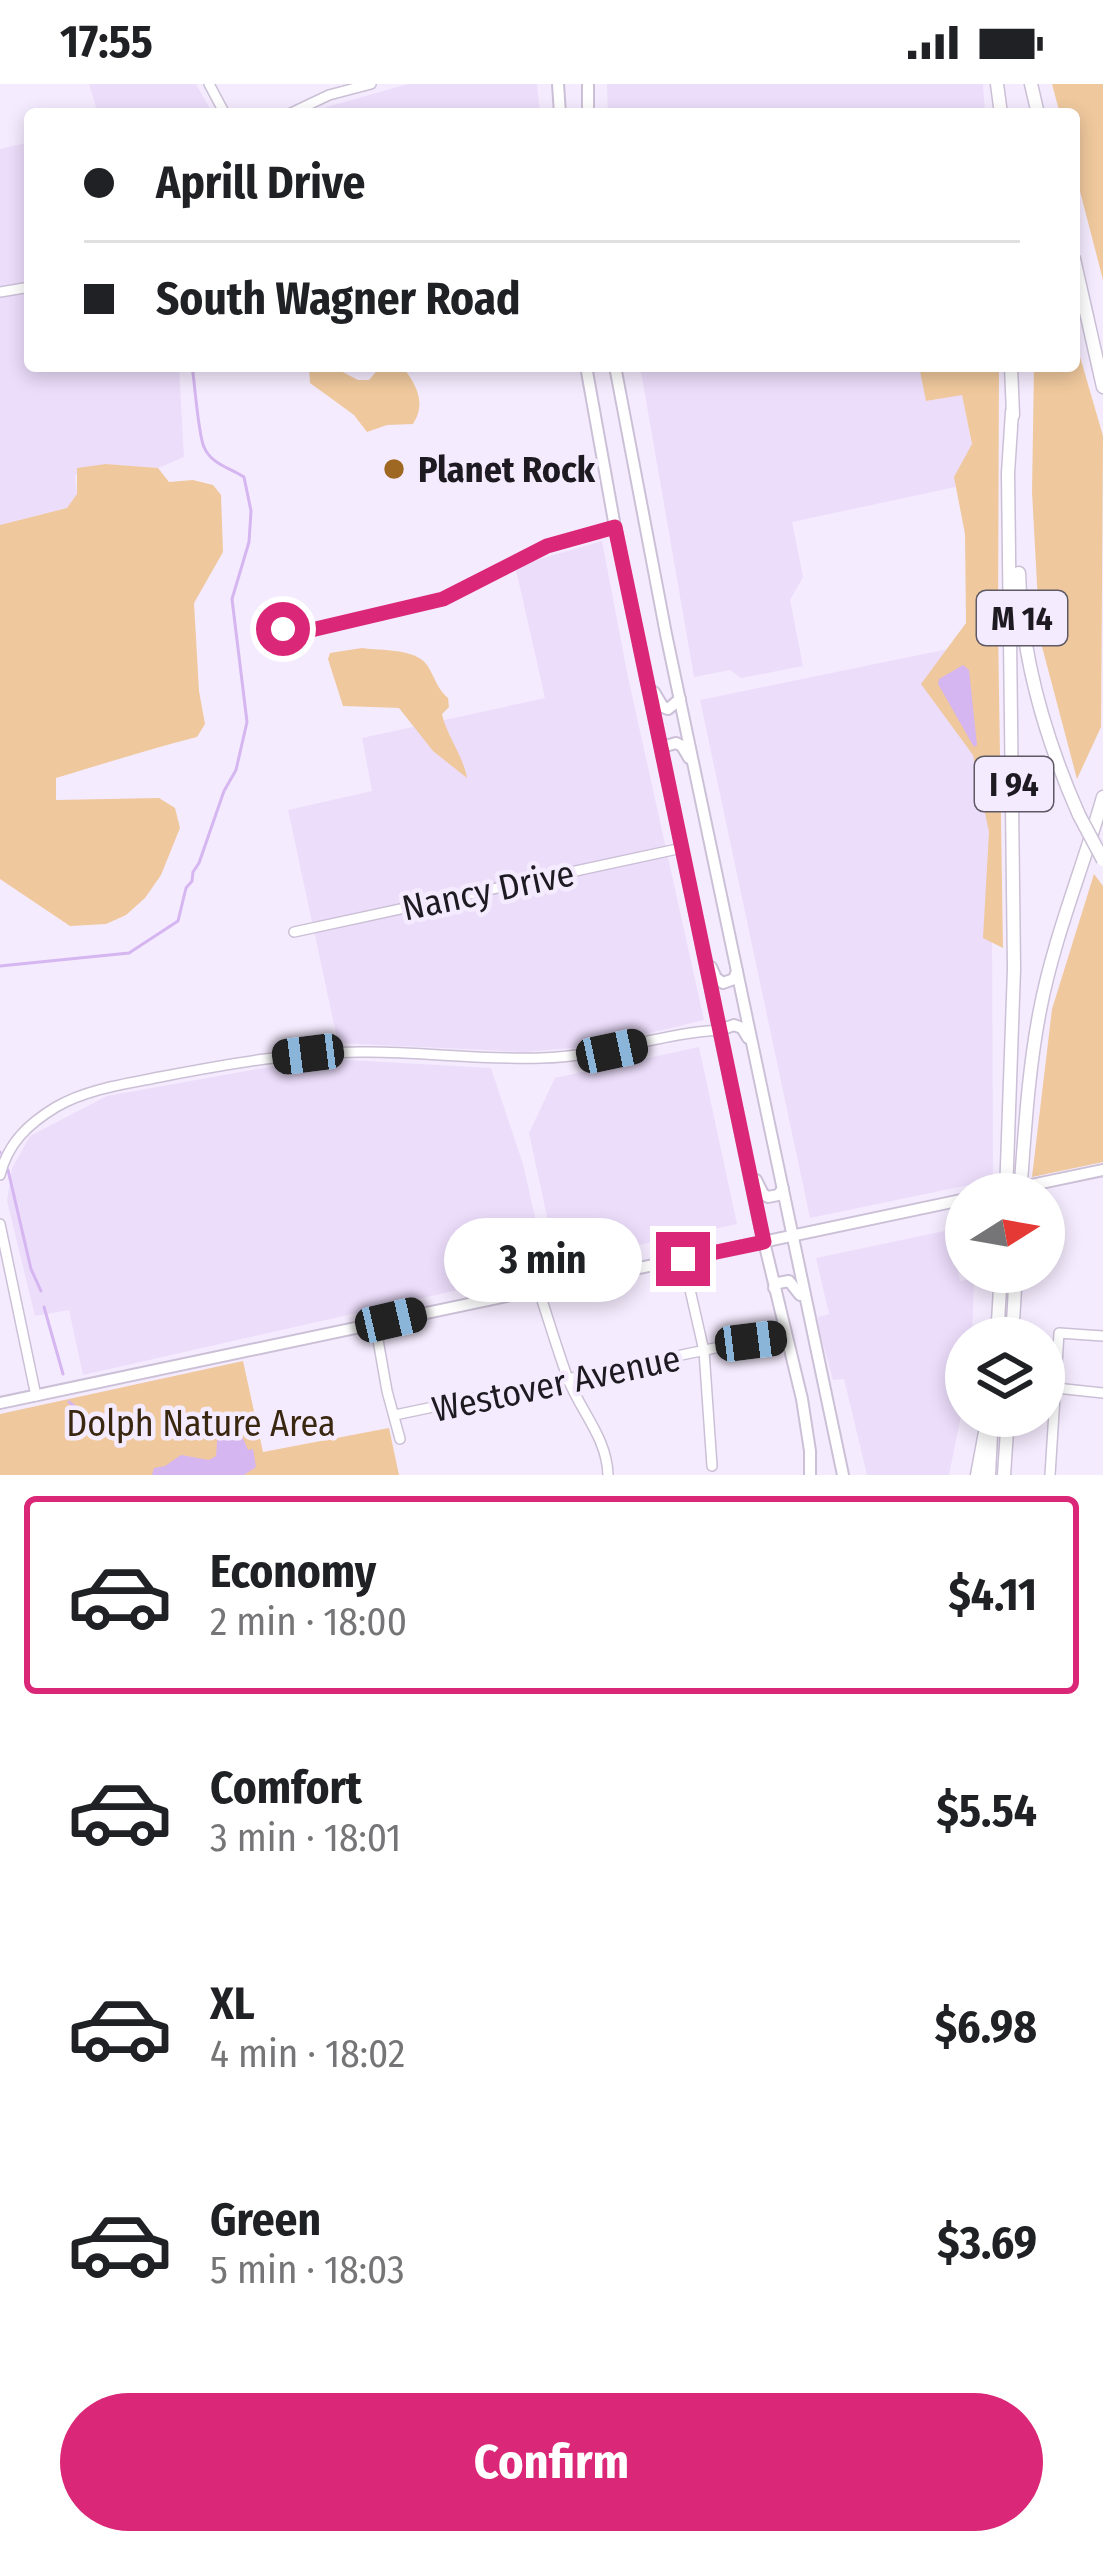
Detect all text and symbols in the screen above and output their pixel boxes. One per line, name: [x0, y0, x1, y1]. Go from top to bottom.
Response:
text: 17:55: [60, 15, 153, 69]
text: Aprill Drive: [156, 156, 365, 210]
text: South Wagner Road: [156, 272, 521, 326]
place label: Planet Rock: [418, 448, 596, 492]
marker: Planet Rock: [381, 456, 407, 482]
road number: M 14: [977, 591, 1067, 645]
route start: [256, 602, 310, 656]
road number: I 94: [975, 757, 1053, 811]
street label: Nancy Drive: [398, 851, 578, 931]
car: [573, 1026, 651, 1076]
car: [270, 1032, 346, 1076]
north arrow: [945, 1173, 1065, 1293]
map controls: [945, 1173, 1065, 1437]
callout: 3 min: [443, 1217, 641, 1301]
route end: [656, 1232, 710, 1286]
text: 3 min: [500, 1237, 586, 1283]
car: [352, 1294, 430, 1346]
button: layers: [945, 1317, 1065, 1437]
car: [713, 1319, 789, 1363]
street label: Westover Avenue: [428, 1336, 684, 1432]
park label: Dolph Nature Area: [66, 1402, 336, 1446]
icon: car: [66, 1541, 174, 1649]
text: Economy: [210, 1545, 376, 1599]
text: $4.11: [948, 1568, 1037, 1622]
text: 2 min · 18:00: [210, 1599, 407, 1645]
icon: car: [66, 1757, 174, 1865]
text: Comfort: [210, 1761, 362, 1815]
text: $5.54: [937, 1784, 1037, 1838]
text: 3 min · 18:01: [210, 1815, 401, 1861]
icon: car: [66, 1973, 174, 2081]
text: XL: [210, 1977, 255, 2031]
text: $6.98: [935, 2000, 1037, 2054]
text: 4 min · 18:02: [210, 2031, 405, 2077]
icon: car: [66, 2189, 174, 2297]
text: Green: [210, 2193, 321, 2247]
text: $3.69: [937, 2216, 1037, 2270]
text: 5 min · 18:03: [210, 2247, 405, 2293]
button: Confirm: [60, 2393, 1043, 2531]

